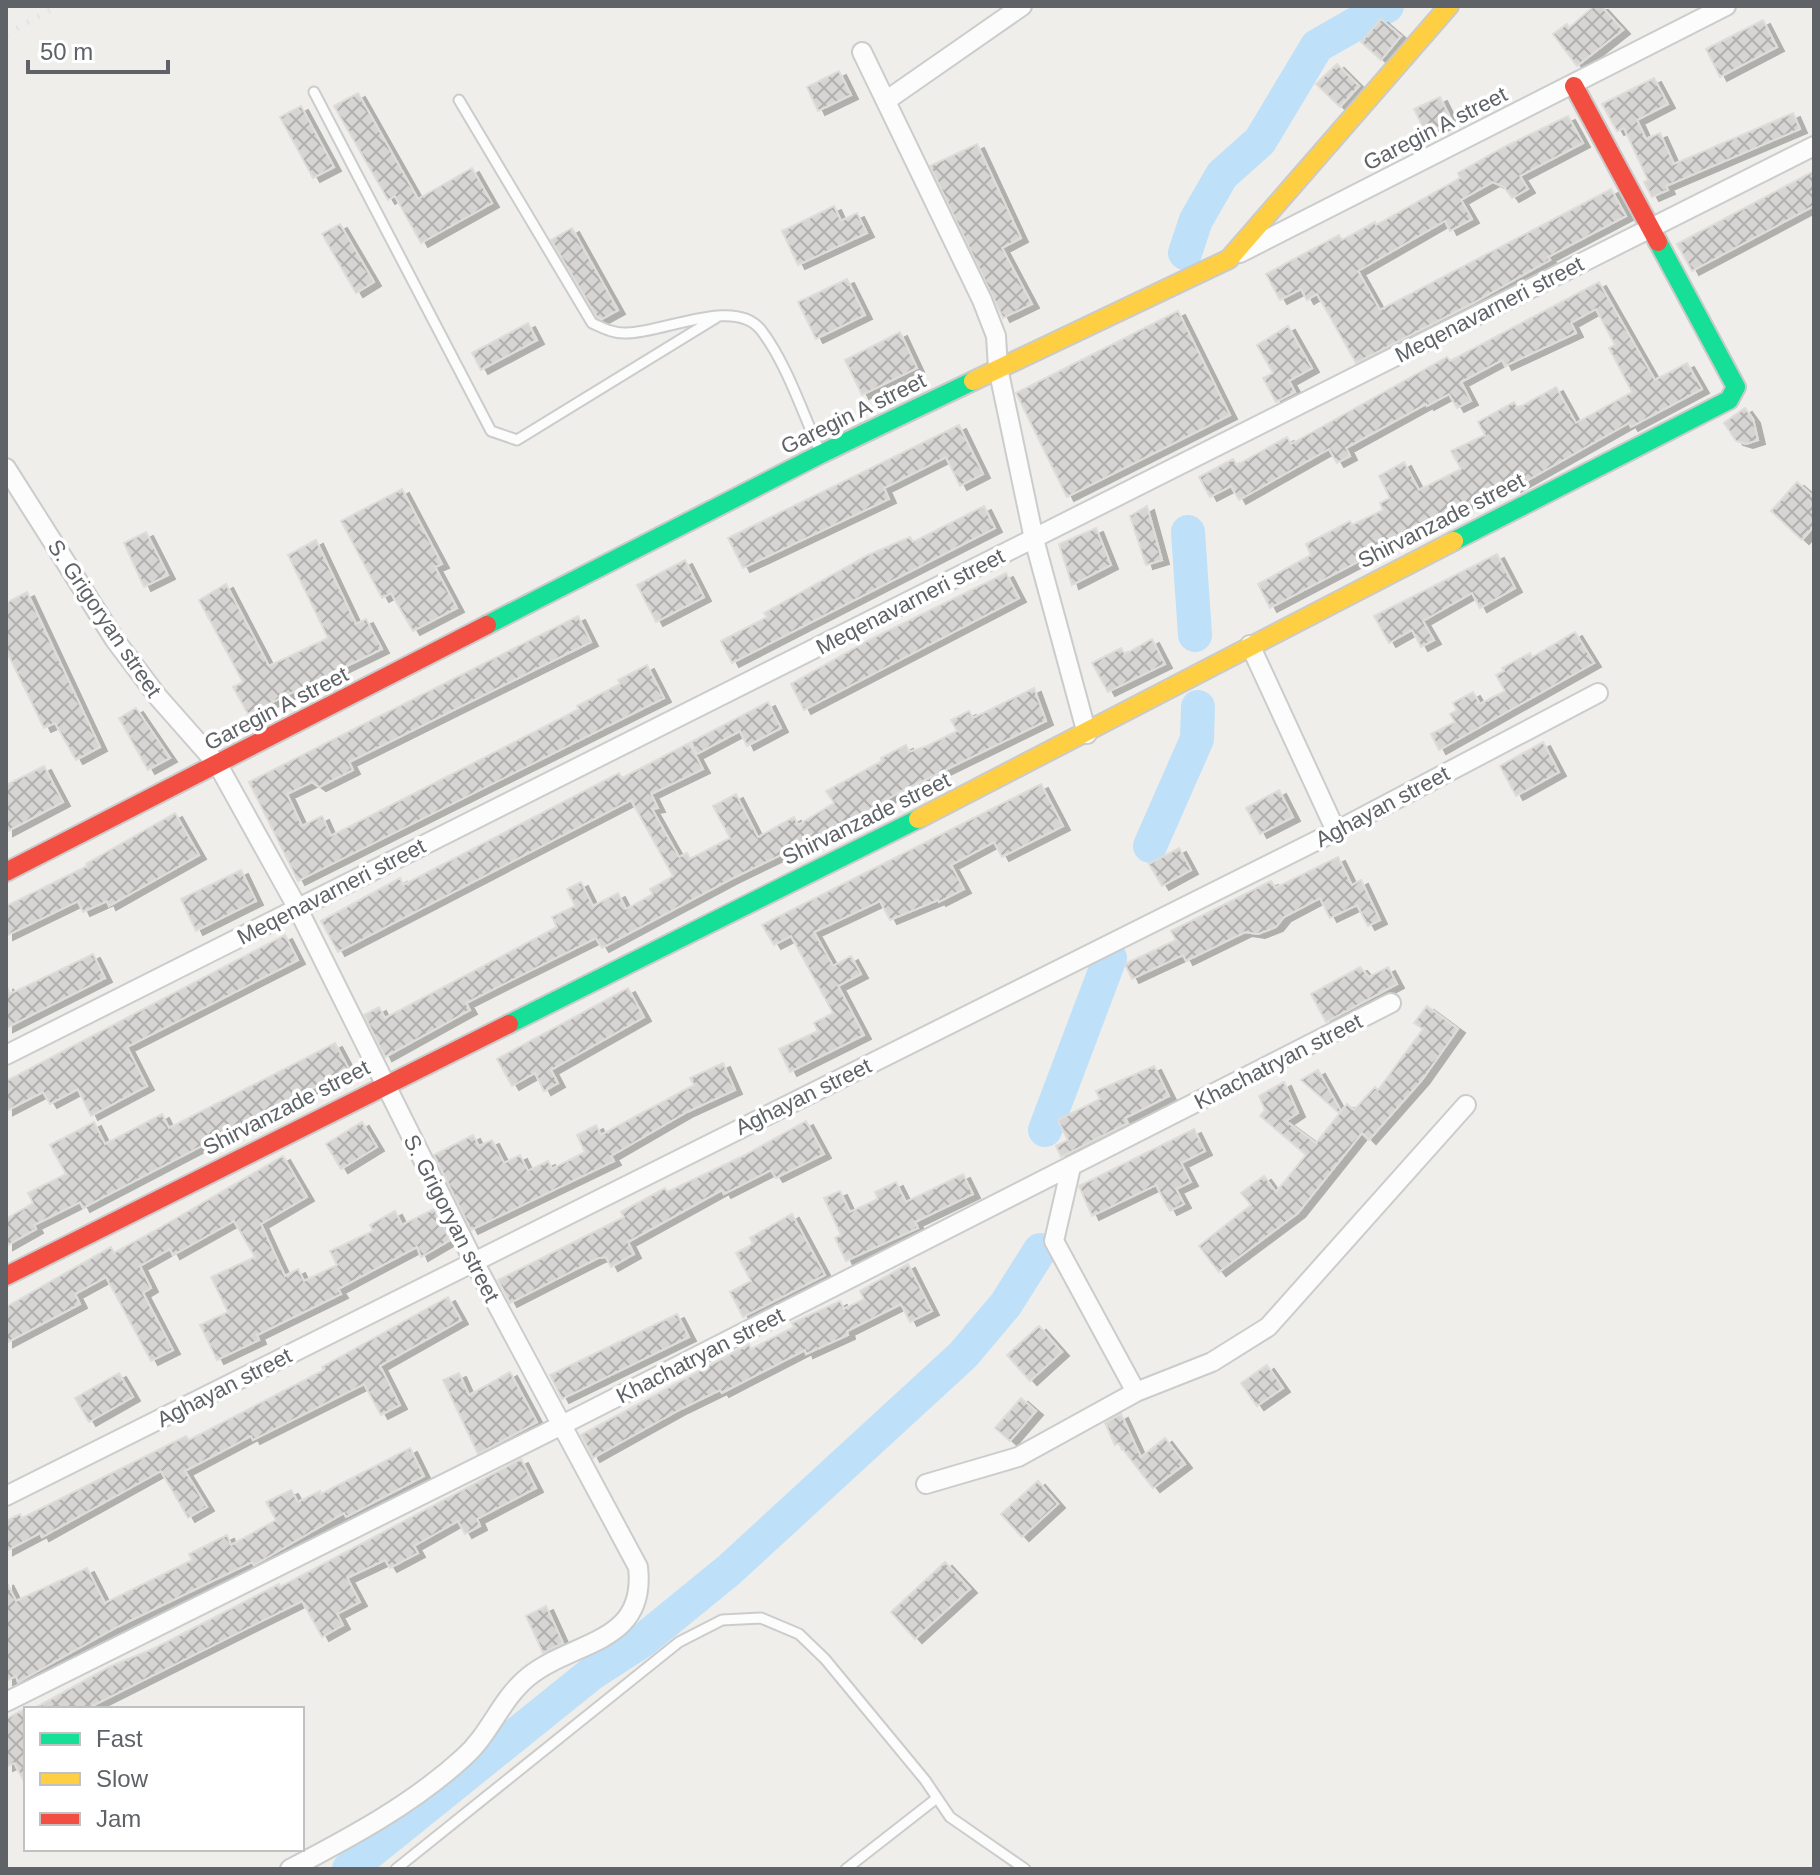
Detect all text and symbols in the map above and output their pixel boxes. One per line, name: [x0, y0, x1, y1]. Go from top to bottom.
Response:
scale bar: [28, 24, 168, 74]
text: 50 m: [40, 38, 93, 65]
street label: Garegin A street: [1359, 81, 1511, 175]
street label: Meqenavarneri street: [1391, 251, 1588, 368]
street label: Garegin A street: [777, 368, 930, 459]
street label: Shirvanzade street: [1354, 468, 1529, 573]
street label: S. Grigoryan street: [43, 535, 167, 702]
street label: Meqenavarneri street: [812, 543, 1009, 660]
street label: Garegin A street: [200, 661, 352, 755]
street label: Aghayan street: [1311, 761, 1453, 852]
street label: Shirvanzade street: [778, 767, 954, 870]
street label: Meqenavarneri street: [233, 833, 430, 950]
street label: Khachatryan street: [1190, 1008, 1366, 1115]
street label: Aghayan street: [731, 1053, 875, 1140]
street label: Shirvanzade street: [199, 1055, 374, 1160]
street label: S. Grigoryan street: [399, 1130, 505, 1306]
street label: Khachatryan street: [612, 1302, 788, 1409]
street label: Aghayan street: [153, 1343, 296, 1432]
legend: [24, 1707, 304, 1851]
text: Fast: [96, 1725, 143, 1752]
text: Slow: [96, 1765, 149, 1792]
text: Jam: [96, 1805, 141, 1832]

